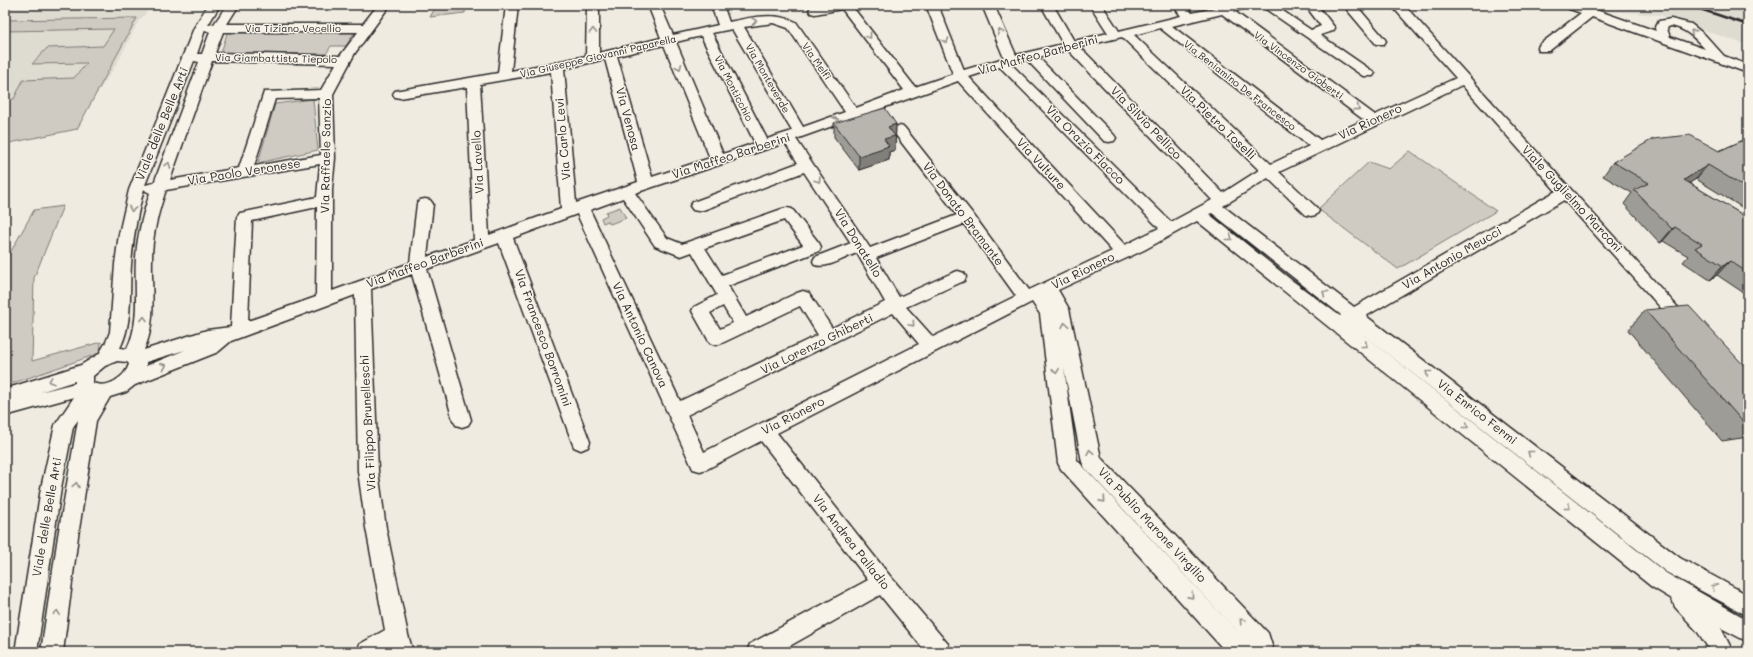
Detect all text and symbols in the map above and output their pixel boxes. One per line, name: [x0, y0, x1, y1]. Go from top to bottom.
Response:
one-way arrow: [751, 17, 757, 26]
street label: Via Tiziano Vecellio: [245, 21, 341, 35]
one-way arrow: [588, 28, 597, 34]
street label: Via Vincenzo Gioberti: [1251, 28, 1347, 102]
one-way arrow: [997, 29, 1005, 37]
one-way arrow: [1691, 29, 1698, 36]
street label: Via Maffeo Barberini: [976, 30, 1099, 78]
street label: Via Giuseppe Giovanni Paparella: [518, 31, 678, 81]
one-way arrow: [864, 31, 871, 38]
one-way arrow: [941, 37, 949, 44]
street label: Via Beniamino De Francesco: [1181, 37, 1299, 133]
street label: Via Melfi: [799, 40, 835, 82]
street label: Via Monteverde: [742, 41, 794, 115]
street label: Via Giambattista Tiepolo: [215, 50, 337, 66]
street label: Via Monticchio: [711, 53, 757, 123]
one-way arrow: [675, 63, 683, 70]
street label: Viale delle Belle Arti: [131, 65, 191, 183]
street label: Via Silvio Pellico: [1108, 82, 1186, 162]
street label: Via Pietro Toselli: [1177, 82, 1260, 163]
street label: Via Venosa: [613, 85, 645, 152]
street label: Via Carlo Levi: [550, 97, 574, 181]
street label: Via Raffaele Sanzio: [316, 98, 334, 213]
street label: Via Rionero: [1335, 99, 1404, 143]
street label: Via Orazio Flacco: [1043, 101, 1129, 187]
one-way arrow: [1353, 103, 1360, 110]
one-way arrow: [833, 116, 840, 124]
street label: Via Maffeo Barberini: [669, 128, 792, 182]
street label: Via Lavello: [467, 130, 487, 194]
street label: Via Vulture: [1014, 134, 1070, 193]
street label: Viale Guglielmo Marconi: [1519, 141, 1627, 255]
street label: Via Paolo Veronese: [186, 154, 302, 188]
street label: Via Donato Bramante: [920, 158, 1008, 268]
one-way arrow: [163, 161, 171, 168]
one-way arrow: [813, 176, 821, 183]
street label: Via Donatello: [831, 205, 886, 280]
one-way arrow: [128, 206, 136, 212]
street label: Via Antonio Meucci: [1399, 222, 1504, 292]
street label: Via Maffeo Barberini: [364, 233, 485, 291]
one-way arrow: [1225, 234, 1232, 241]
street label: Via Rionero: [1048, 248, 1117, 292]
street label: Via Francesco Borromini: [512, 267, 576, 409]
street label: Via Antonio Canova: [609, 279, 672, 390]
one-way arrow: [1323, 291, 1330, 298]
street label: Via Lorenzo Ghiberti: [758, 309, 875, 377]
one-way arrow: [140, 316, 148, 322]
one-way arrow: [908, 319, 915, 327]
one-way arrow: [1061, 322, 1069, 328]
one-way arrow: [1360, 340, 1367, 347]
street label: Via Filippo Brunelleschi: [355, 355, 379, 492]
one-way arrow: [160, 363, 168, 371]
one-way arrow: [1051, 368, 1060, 374]
one-way arrow: [1425, 371, 1432, 378]
street label: Via Enrico Fermi: [1434, 375, 1521, 447]
one-way arrow: [48, 377, 55, 385]
street label: Via Rionero: [758, 392, 827, 438]
one-way arrow: [1461, 421, 1468, 428]
one-way arrow: [1087, 449, 1095, 455]
one-way arrow: [1528, 451, 1535, 458]
street label: Viale delle Belle Arti: [28, 456, 64, 578]
street label: Via Publio Marone Virgilio: [1095, 463, 1210, 585]
one-way arrow: [71, 482, 80, 488]
street label: Via Andrea Palladio: [810, 490, 894, 592]
one-way arrow: [1098, 496, 1105, 503]
one-way arrow: [1563, 503, 1570, 510]
one-way arrow: [1711, 585, 1718, 592]
one-way arrow: [1186, 592, 1193, 599]
one-way arrow: [52, 610, 61, 616]
one-way arrow: [1239, 618, 1247, 626]

